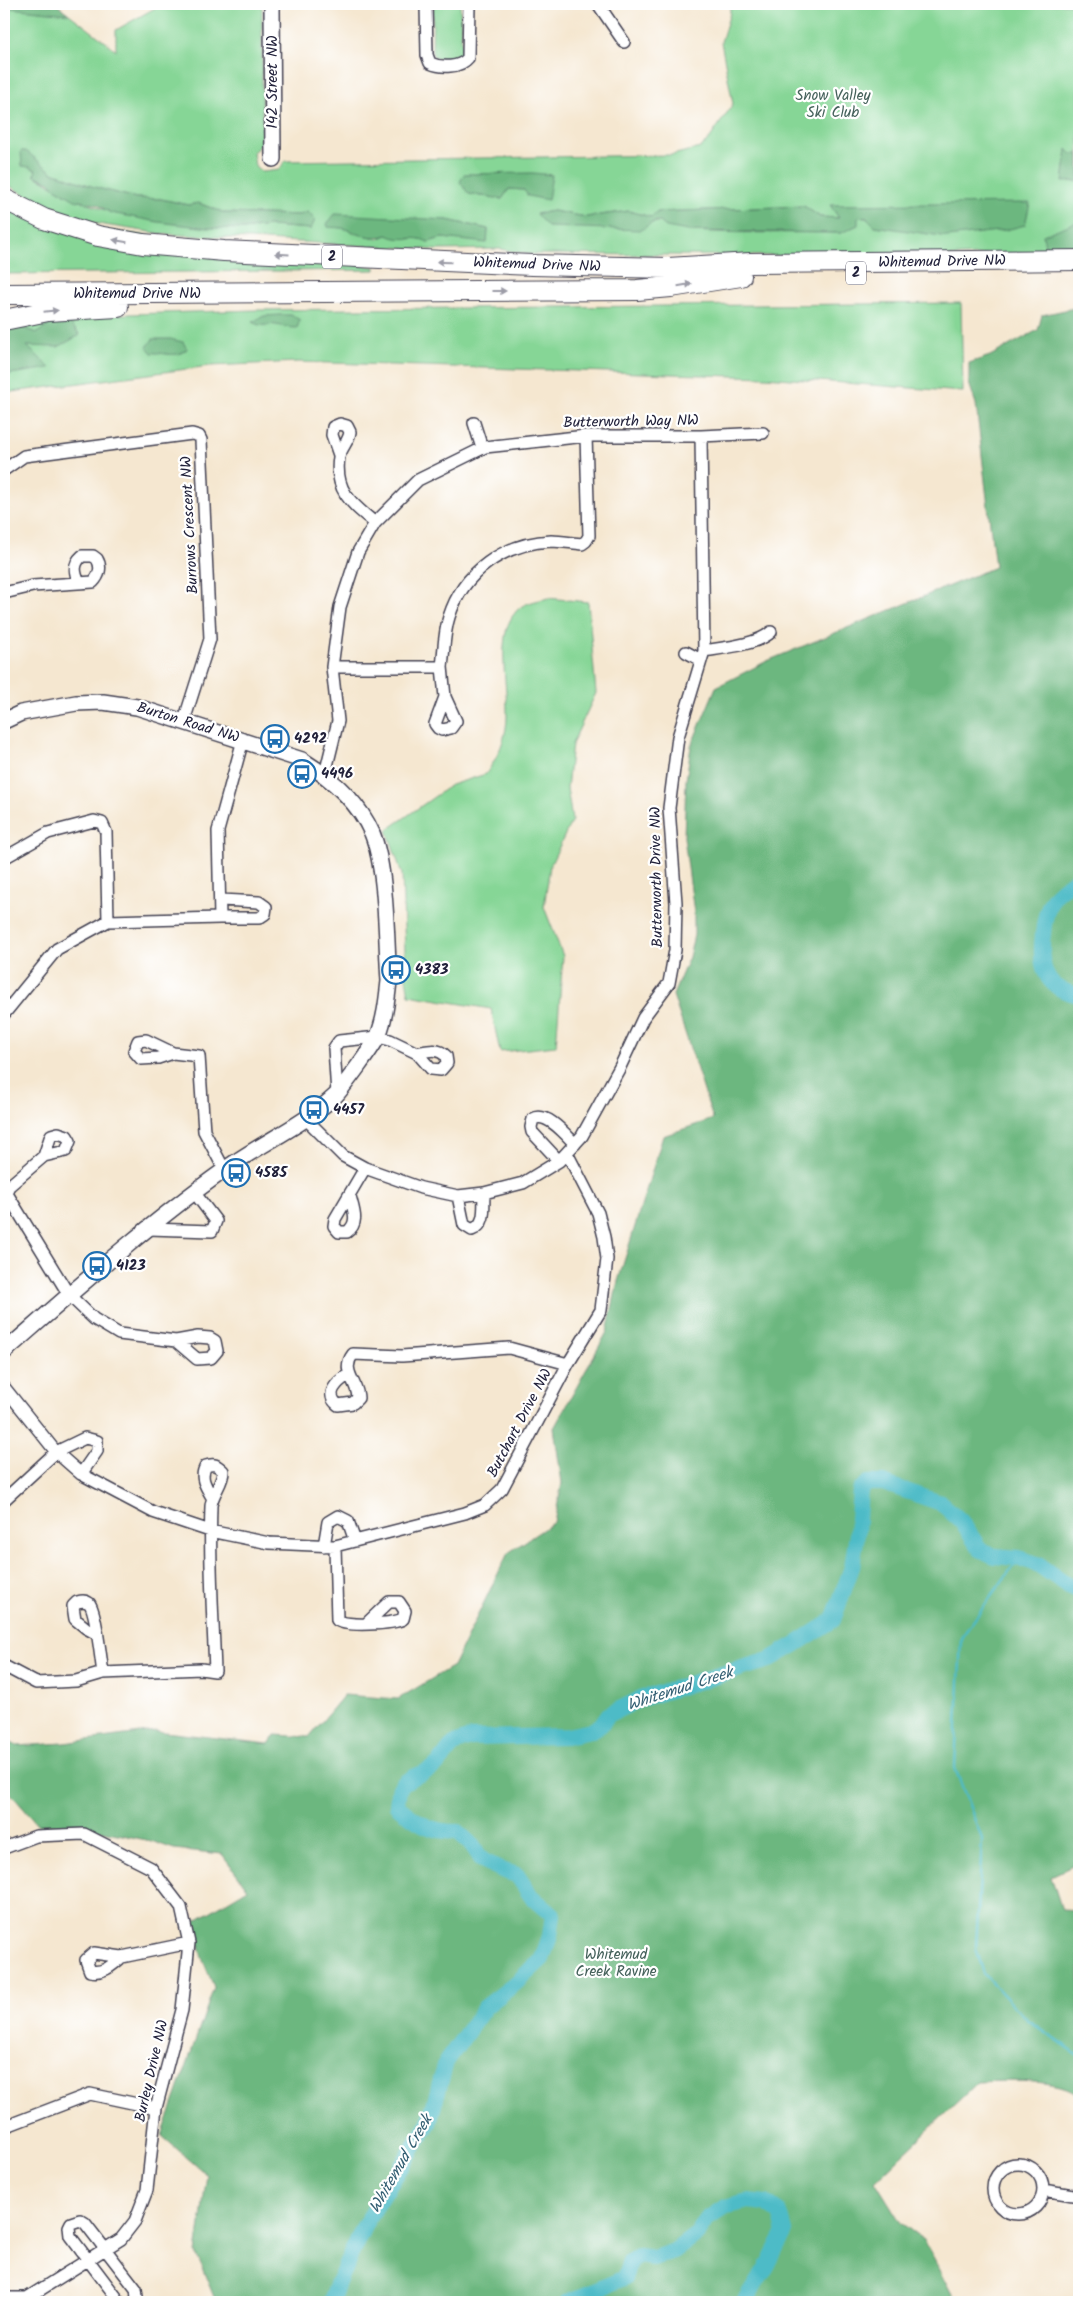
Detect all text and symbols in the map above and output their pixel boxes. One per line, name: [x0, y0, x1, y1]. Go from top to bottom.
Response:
street label: 142 Street NW: [261, 35, 285, 129]
park label: Snow Valley Ski Club: [795, 84, 871, 125]
one-way arrow: [112, 236, 128, 244]
road number: 2: [322, 246, 342, 268]
one-way arrow: [274, 249, 290, 257]
street label: Whitemud Drive NW: [878, 249, 1006, 275]
street label: Whitemud Drive NW: [473, 251, 602, 279]
one-way arrow: [436, 257, 452, 265]
road number: 2: [846, 262, 866, 284]
one-way arrow: [678, 280, 694, 288]
street label: Whitemud Drive NW: [73, 282, 201, 306]
one-way arrow: [491, 287, 507, 295]
one-way arrow: [44, 307, 60, 315]
street label: Butterworth Way NW: [563, 409, 699, 435]
street label: Burrows Crescent NW: [174, 455, 206, 595]
street label: Burton Road NW: [134, 696, 243, 750]
bus stop icon: 4292: [260, 724, 290, 754]
place label: 4292: [294, 727, 328, 751]
bus stop icon: 4496: [287, 759, 317, 789]
place label: 4496: [321, 762, 353, 786]
street label: Butterworth Drive NW: [644, 806, 670, 948]
bus stop icon: 4383: [381, 955, 411, 985]
place label: 4383: [415, 958, 448, 982]
bus stop icon: 4457: [299, 1095, 329, 1125]
place label: 4457: [333, 1098, 365, 1122]
bus stop icon: 4585: [221, 1158, 251, 1188]
place label: 4585: [255, 1161, 289, 1185]
bus stop icon: 4123: [82, 1251, 112, 1281]
place label: 4123: [116, 1254, 146, 1278]
street label: Butchart Drive NW: [481, 1364, 559, 1482]
water label: Whitemud Creek: [624, 1659, 738, 1718]
park label: Whitemud Creek Ravine: [576, 1943, 657, 1984]
street label: Burley Drive NW: [129, 2017, 175, 2125]
water label: Whitemud Creek: [363, 2108, 441, 2218]

